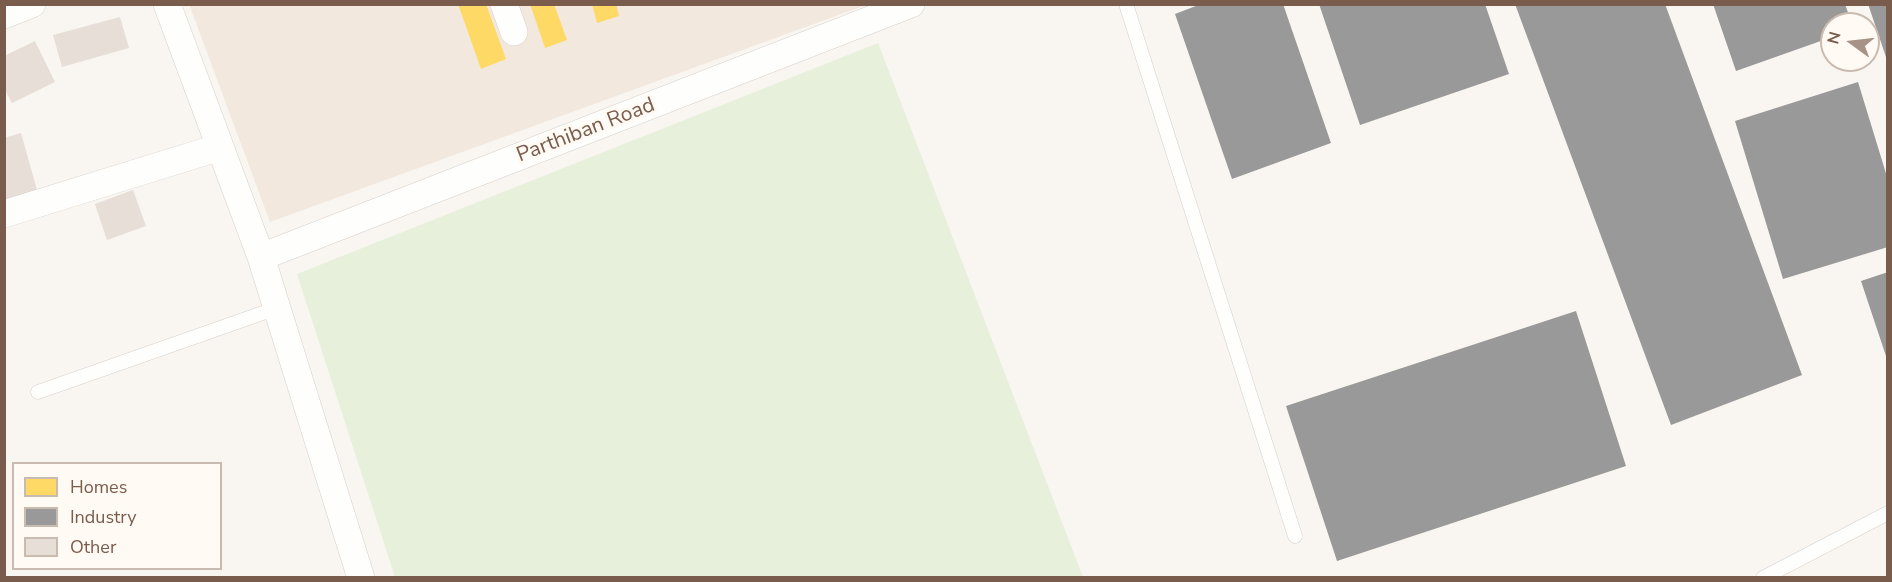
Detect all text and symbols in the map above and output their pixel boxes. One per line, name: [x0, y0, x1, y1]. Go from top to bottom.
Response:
north arrow: [1820, 12, 1880, 72]
text: N: [1822, 29, 1847, 46]
street label: Parthiban Road: [513, 93, 659, 169]
legend: [12, 462, 222, 570]
text: Homes: [70, 475, 127, 499]
text: Industry: [70, 505, 137, 529]
text: Other: [70, 535, 116, 559]

